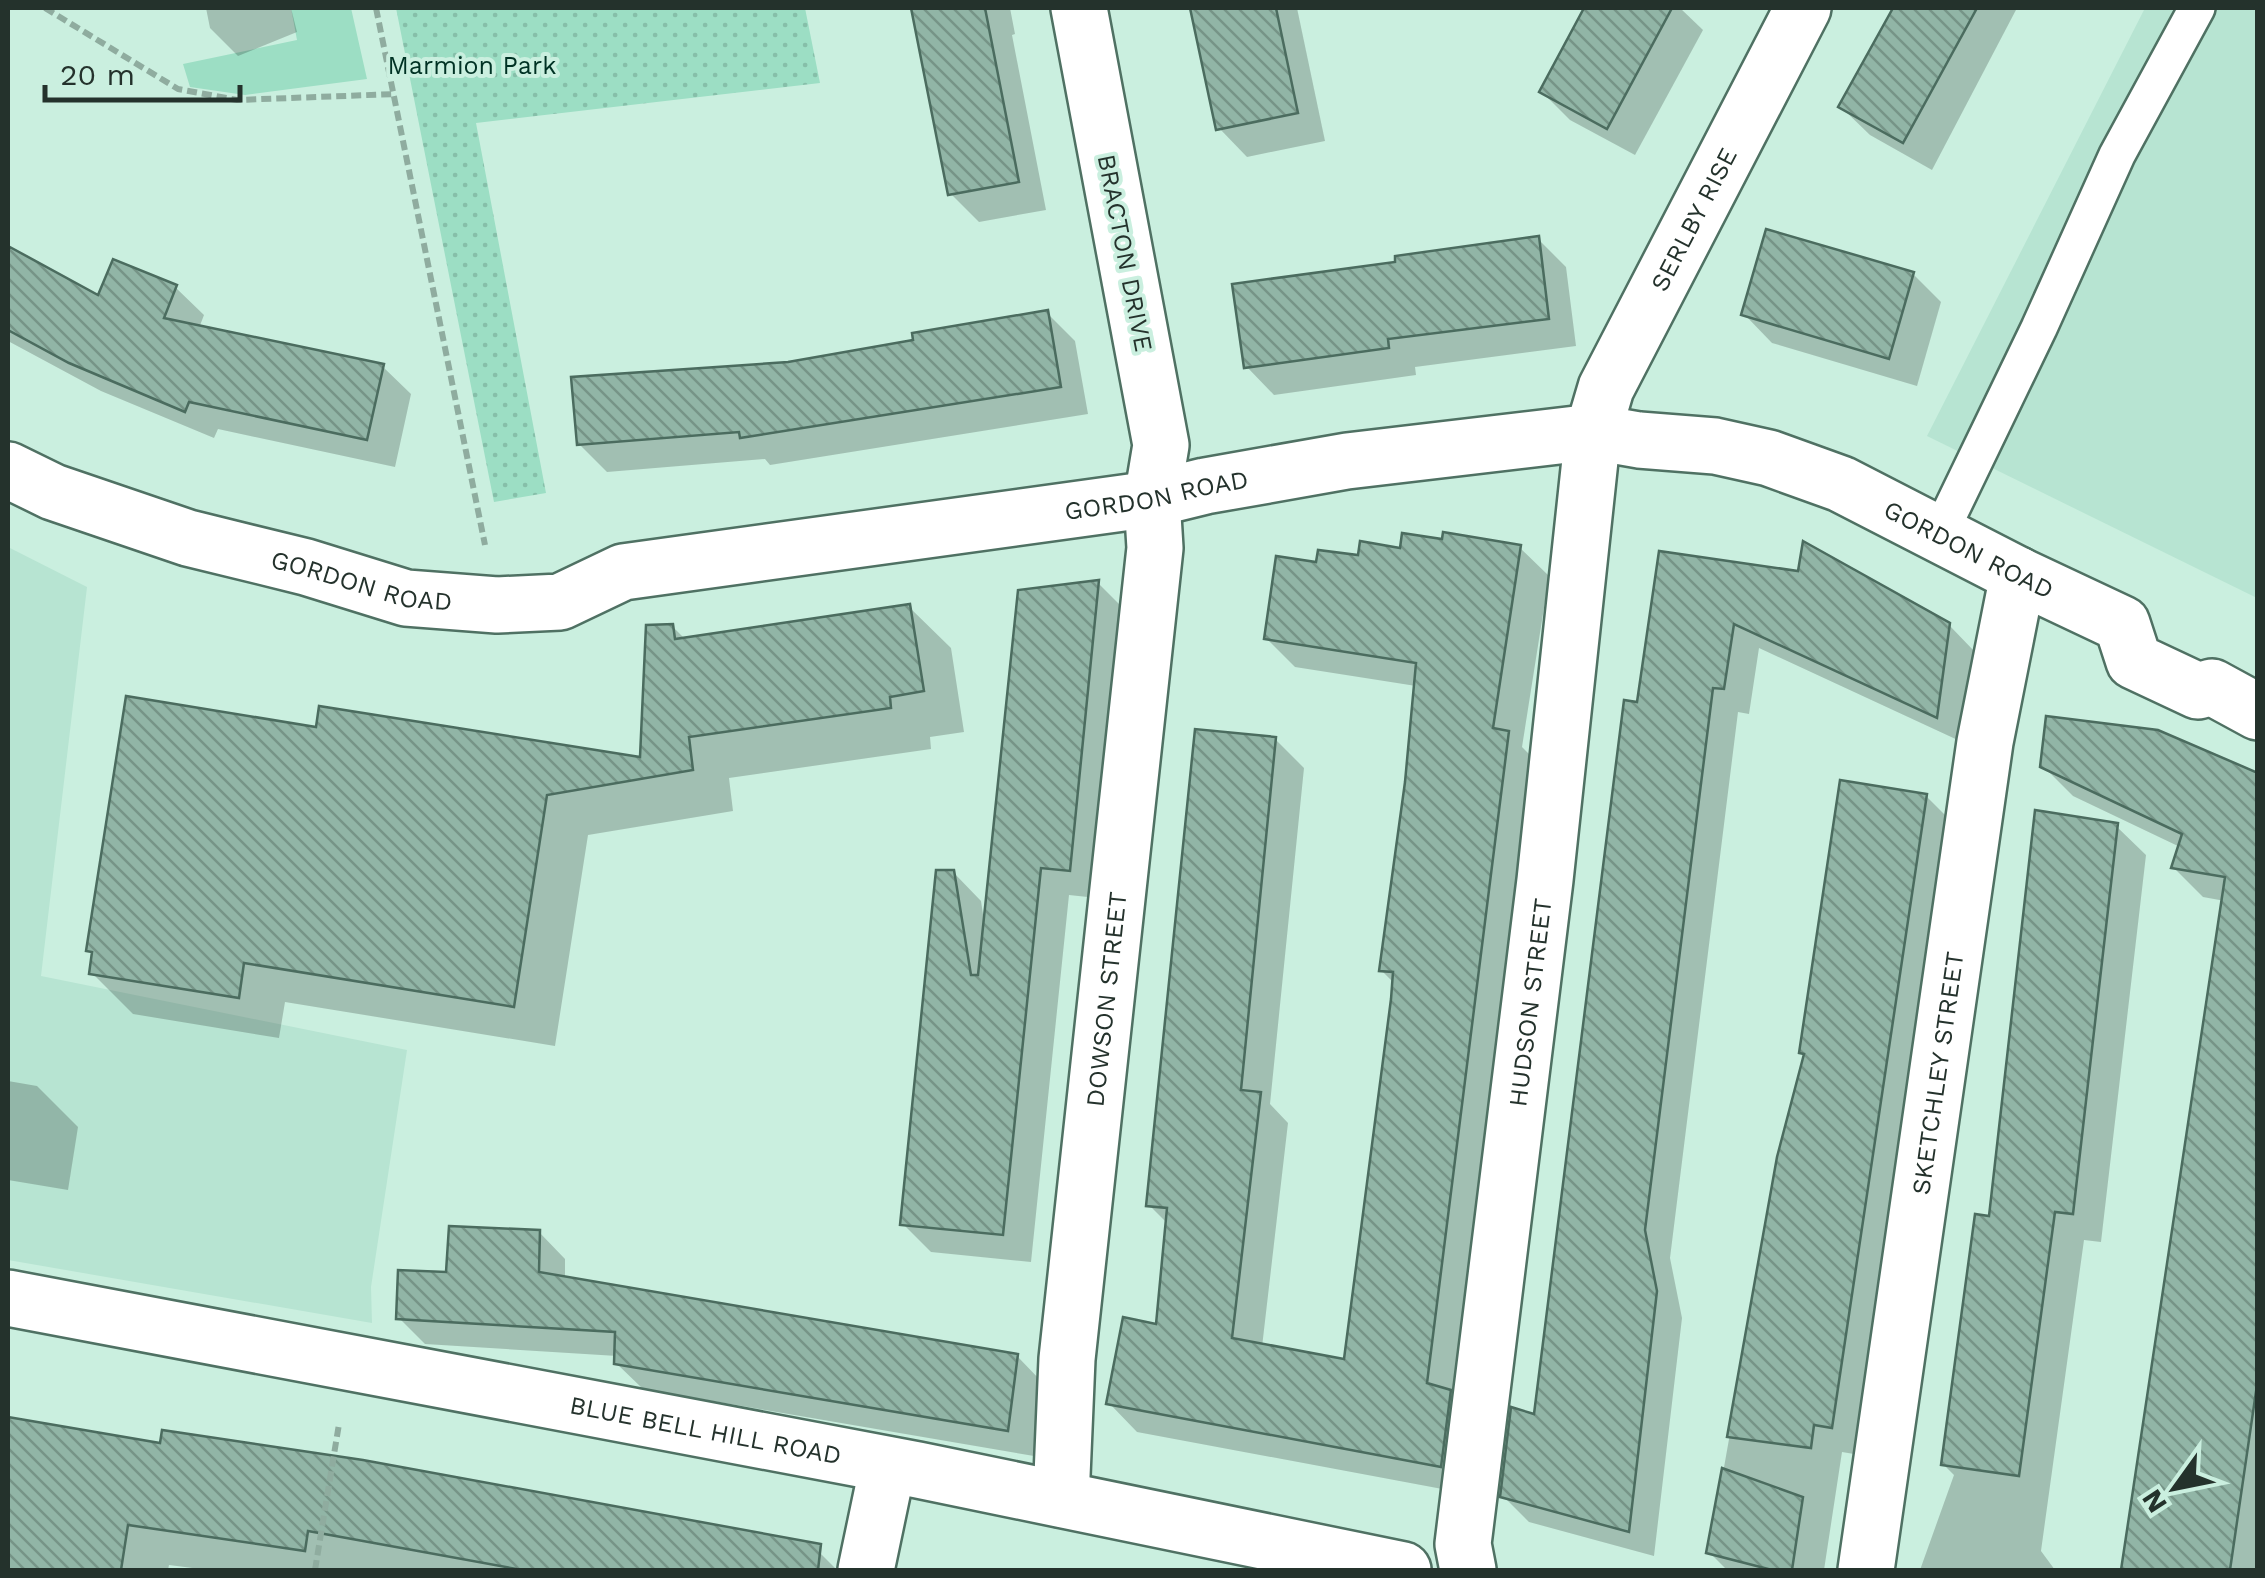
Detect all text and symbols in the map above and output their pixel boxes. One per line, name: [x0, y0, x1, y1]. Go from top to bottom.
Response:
scale bar: [45, 40, 240, 102]
park label: Marmion Park: [388, 51, 556, 80]
text: 20 m: [60, 57, 135, 92]
street label: SERLBY RISE: [1644, 143, 1743, 296]
street label: BRACTON DRIVE: [1092, 152, 1158, 354]
street label: GORDON ROAD: [1063, 464, 1250, 525]
street label: GORDON ROAD: [1879, 494, 2058, 604]
street label: GORDON ROAD: [268, 544, 453, 616]
street label: DOWSON STREET: [1080, 890, 1132, 1108]
street label: HUDSON STREET: [1503, 897, 1557, 1108]
street label: SKETCHLEY STREET: [1906, 950, 1969, 1197]
street label: BLUE BELL HILL ROAD: [567, 1390, 844, 1470]
north arrow: [2125, 1438, 2225, 1538]
text: N: [2135, 1484, 2174, 1519]

